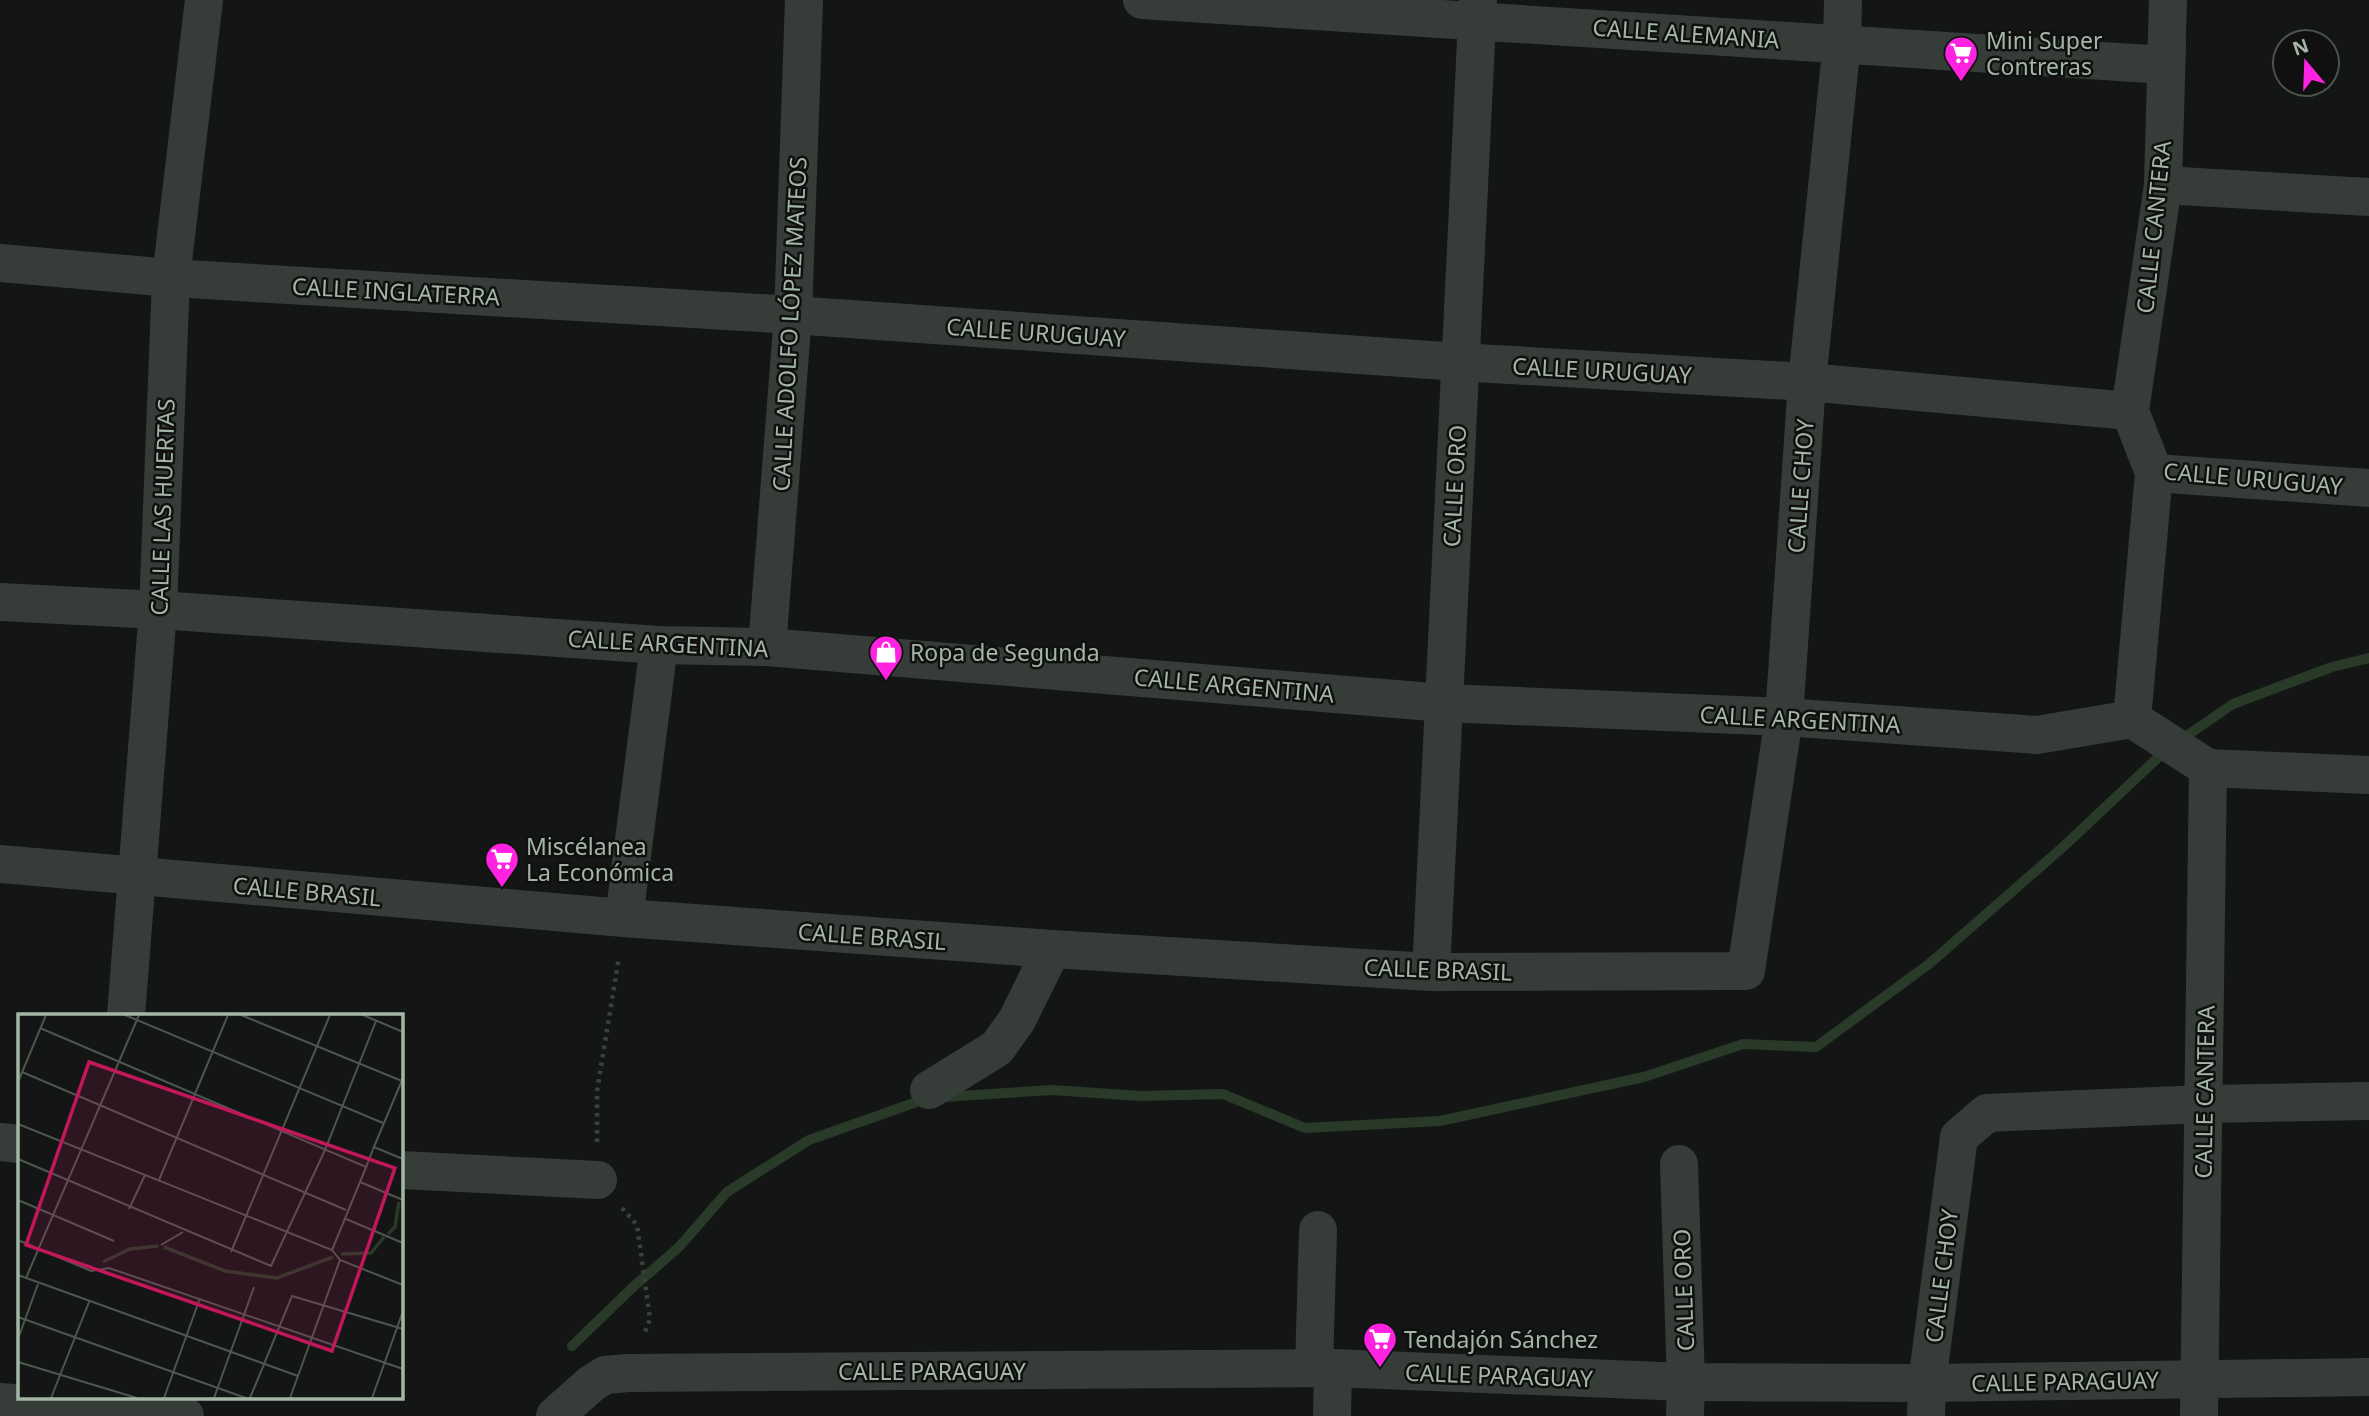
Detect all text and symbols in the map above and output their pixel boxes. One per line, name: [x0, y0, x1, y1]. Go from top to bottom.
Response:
street label: CALLE ALEMANIA: [1592, 11, 1781, 56]
place label: Mini Super Contreras: [1986, 24, 2103, 82]
north arrow: [2271, 28, 2341, 98]
text: N: [2289, 32, 2312, 62]
supermarket icon: Mini Super Contreras: [1942, 34, 1980, 83]
street label: CALLE CANTERA: [2128, 139, 2178, 315]
street label: CALLE ADOLFO LÓPEZ MATEOS: [764, 156, 814, 492]
street label: CALLE INGLATERRA: [291, 270, 501, 312]
street label: CALLE URUGUAY: [945, 310, 1128, 354]
street label: CALLE URUGUAY: [1511, 349, 1694, 391]
street label: CALLE LAS HUERTAS: [142, 398, 182, 616]
street label: CALLE CHOY: [1779, 417, 1821, 554]
street label: CALLE ORO: [1435, 424, 1473, 548]
street label: CALLE URUGUAY: [2162, 454, 2345, 502]
street label: CALLE ARGENTINA: [567, 622, 769, 664]
shop icon: Ropa de Segunda: [867, 633, 905, 682]
place label: Ropa de Segunda: [910, 636, 1100, 668]
street label: CALLE ARGENTINA: [1133, 660, 1336, 710]
street label: CALLE ARGENTINA: [1699, 698, 1901, 740]
place label: Miscélanea La Económica: [526, 830, 674, 888]
supermarket icon: Miscélanea La Económica: [483, 840, 521, 889]
street label: CALLE BRASIL: [232, 869, 382, 913]
street label: CALLE BRASIL: [797, 915, 947, 957]
street label: CALLE BRASIL: [1363, 950, 1513, 988]
street label: CALLE CANTERA: [2186, 1005, 2222, 1179]
inset map: [18, 1014, 402, 1398]
street label: CALLE CHOY: [1917, 1206, 1965, 1345]
street label: CALLE ORO: [1665, 1228, 1701, 1352]
supermarket icon: Tendajón Sánchez: [1361, 1320, 1399, 1369]
place label: Tendajón Sánchez: [1404, 1323, 1598, 1355]
street label: CALLE PARAGUAY: [838, 1355, 1027, 1387]
street label: CALLE PARAGUAY: [1405, 1356, 1594, 1394]
street label: CALLE PARAGUAY: [1971, 1363, 2160, 1399]

